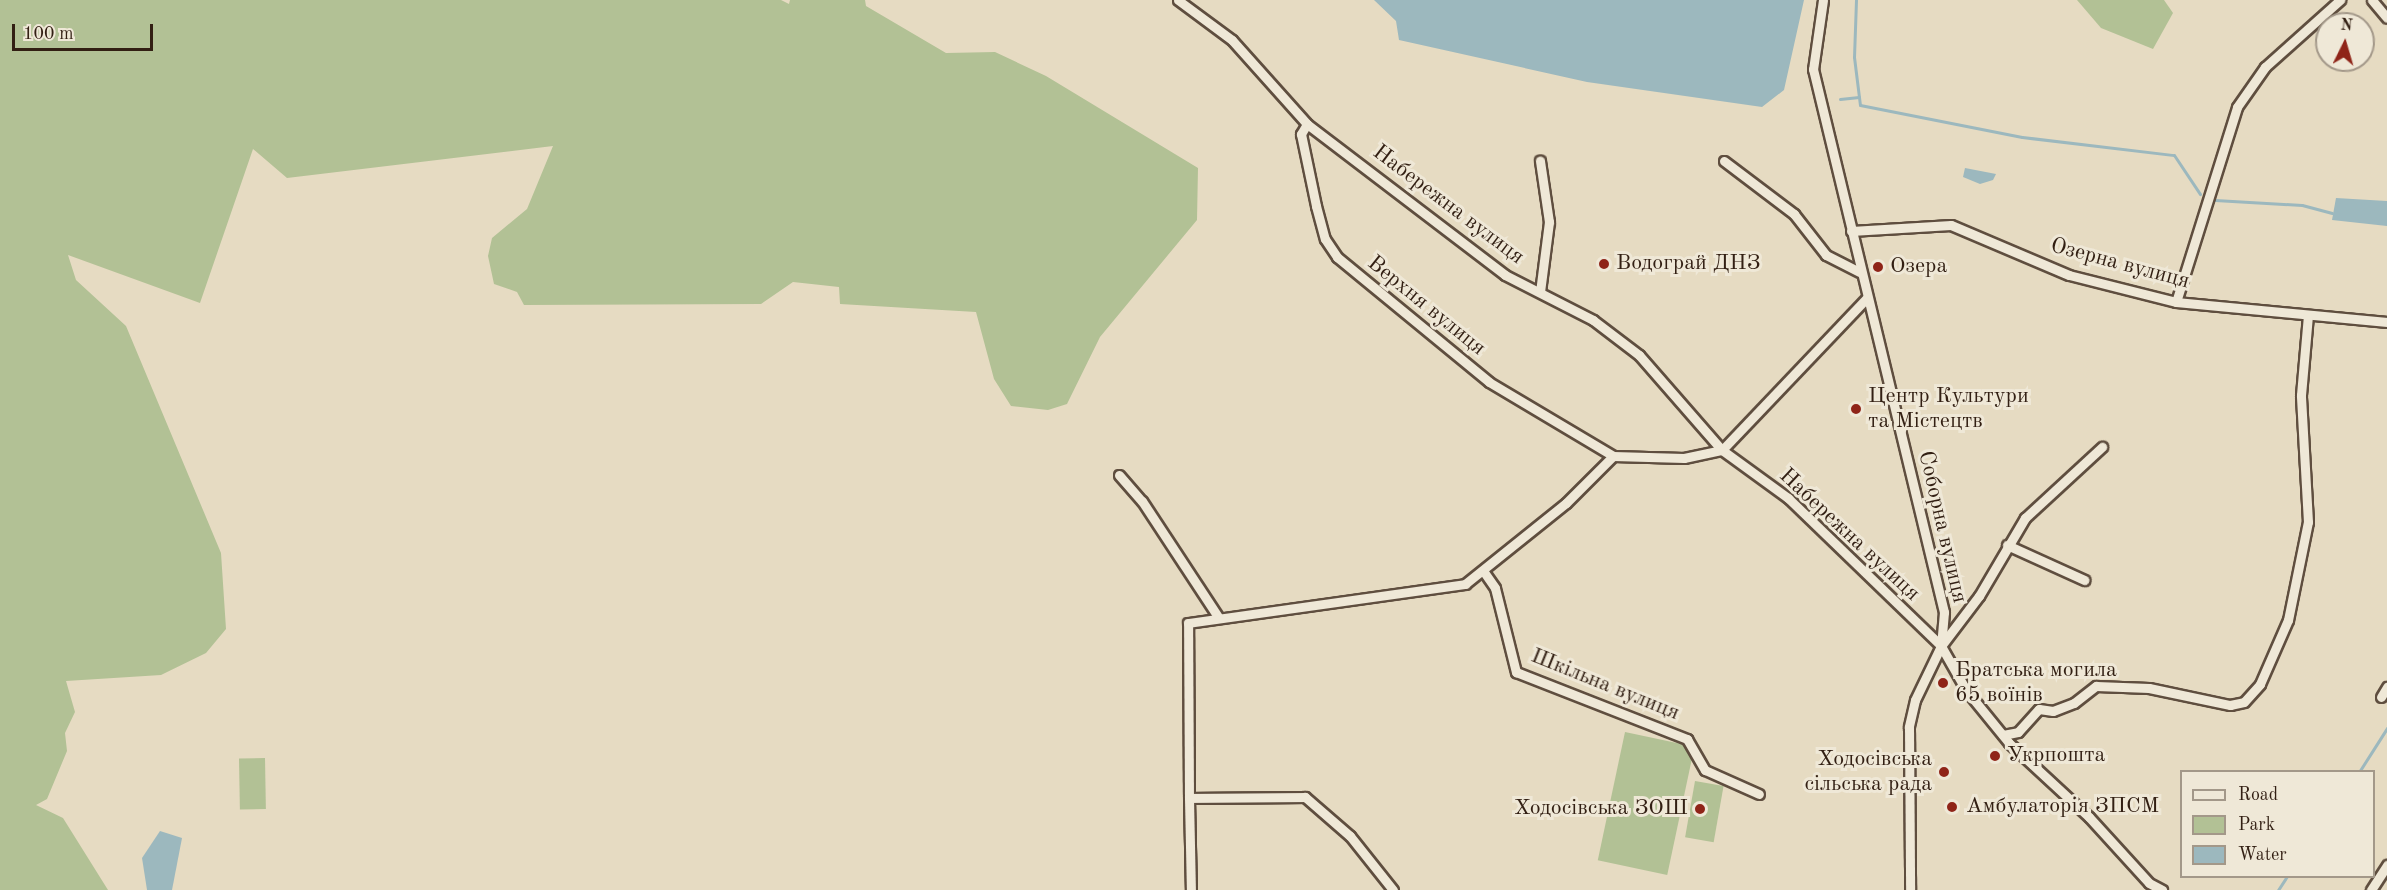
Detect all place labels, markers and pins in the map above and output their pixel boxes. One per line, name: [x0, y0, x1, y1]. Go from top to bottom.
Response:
place label: Водограй ДНЗ: [1616, 251, 1760, 277]
place label: Озера: [1890, 254, 1947, 280]
marker: Водограй ДНЗ: [1597, 257, 1611, 271]
marker: Озера: [1871, 260, 1885, 274]
place label: Центр Культури та Містецтв: [1868, 383, 2029, 434]
marker: Центр Культури та Містецтв: [1849, 402, 1863, 416]
place label: Братська могила 65 воїнів: [1955, 657, 2117, 708]
marker: Братська могила 65 воїнів: [1936, 676, 1950, 690]
place label: Укрпошта: [2007, 743, 2105, 769]
place label: Ходосівська сільська рада: [1804, 746, 1932, 798]
marker: Укрпошта: [1988, 749, 2002, 763]
marker: Ходосівська сільська рада: [1937, 765, 1951, 779]
place label: Амбулаторія ЗПСМ: [1966, 794, 2159, 820]
place label: Ходосівська ЗОШ: [1514, 796, 1688, 822]
marker: Амбулаторія ЗПСМ: [1943, 798, 1961, 816]
marker: Ходосівська ЗОШ: [1693, 802, 1707, 816]

